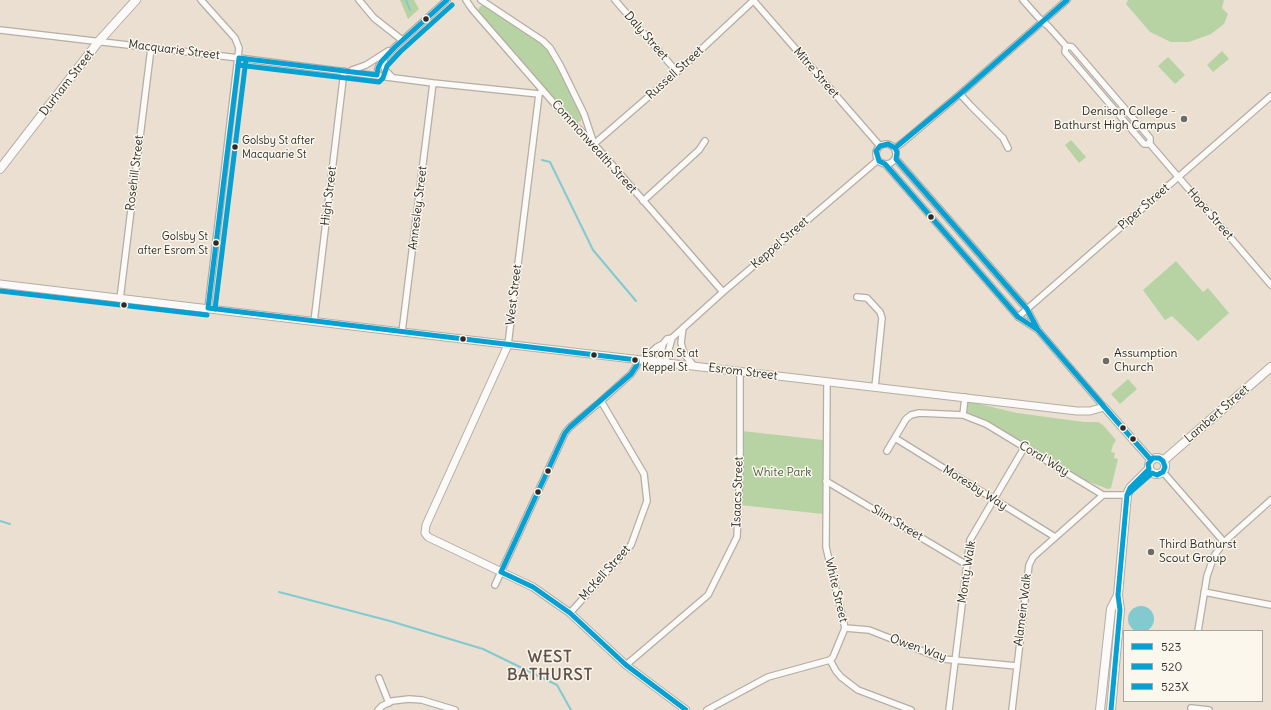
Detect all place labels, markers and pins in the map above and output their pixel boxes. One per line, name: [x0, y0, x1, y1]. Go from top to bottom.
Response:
unlabelled marker: [421, 14, 431, 24]
place label: Denison College - Bathurst High Campus: [1054, 105, 1176, 133]
marker: Denison College - Bathurst High Campus: [1179, 114, 1189, 124]
place label: Golsby St after Macquarie St: [242, 134, 315, 160]
marker: Golsby St after Macquarie St: [230, 142, 240, 152]
unlabelled marker: [926, 212, 936, 222]
place label: Golsby St after Esrom St: [138, 230, 208, 256]
marker: Golsby St after Esrom St: [211, 238, 221, 248]
unlabelled marker: [119, 300, 129, 310]
unlabelled marker: [458, 334, 468, 344]
place label: Esrom St at Keppel St: [642, 347, 699, 373]
place label: Assumption Church: [1114, 347, 1177, 375]
unlabelled marker: [589, 350, 599, 360]
marker: Esrom St at Keppel St: [630, 355, 640, 365]
marker: Assumption Church: [1101, 356, 1111, 366]
unlabelled marker: [1118, 423, 1128, 433]
unlabelled marker: [1128, 434, 1138, 444]
unlabelled marker: [543, 466, 553, 476]
unlabelled marker: [533, 487, 543, 497]
place label: Third Bathurst Scout Group: [1159, 538, 1237, 566]
marker: Third Bathurst Scout Group: [1146, 547, 1156, 557]

